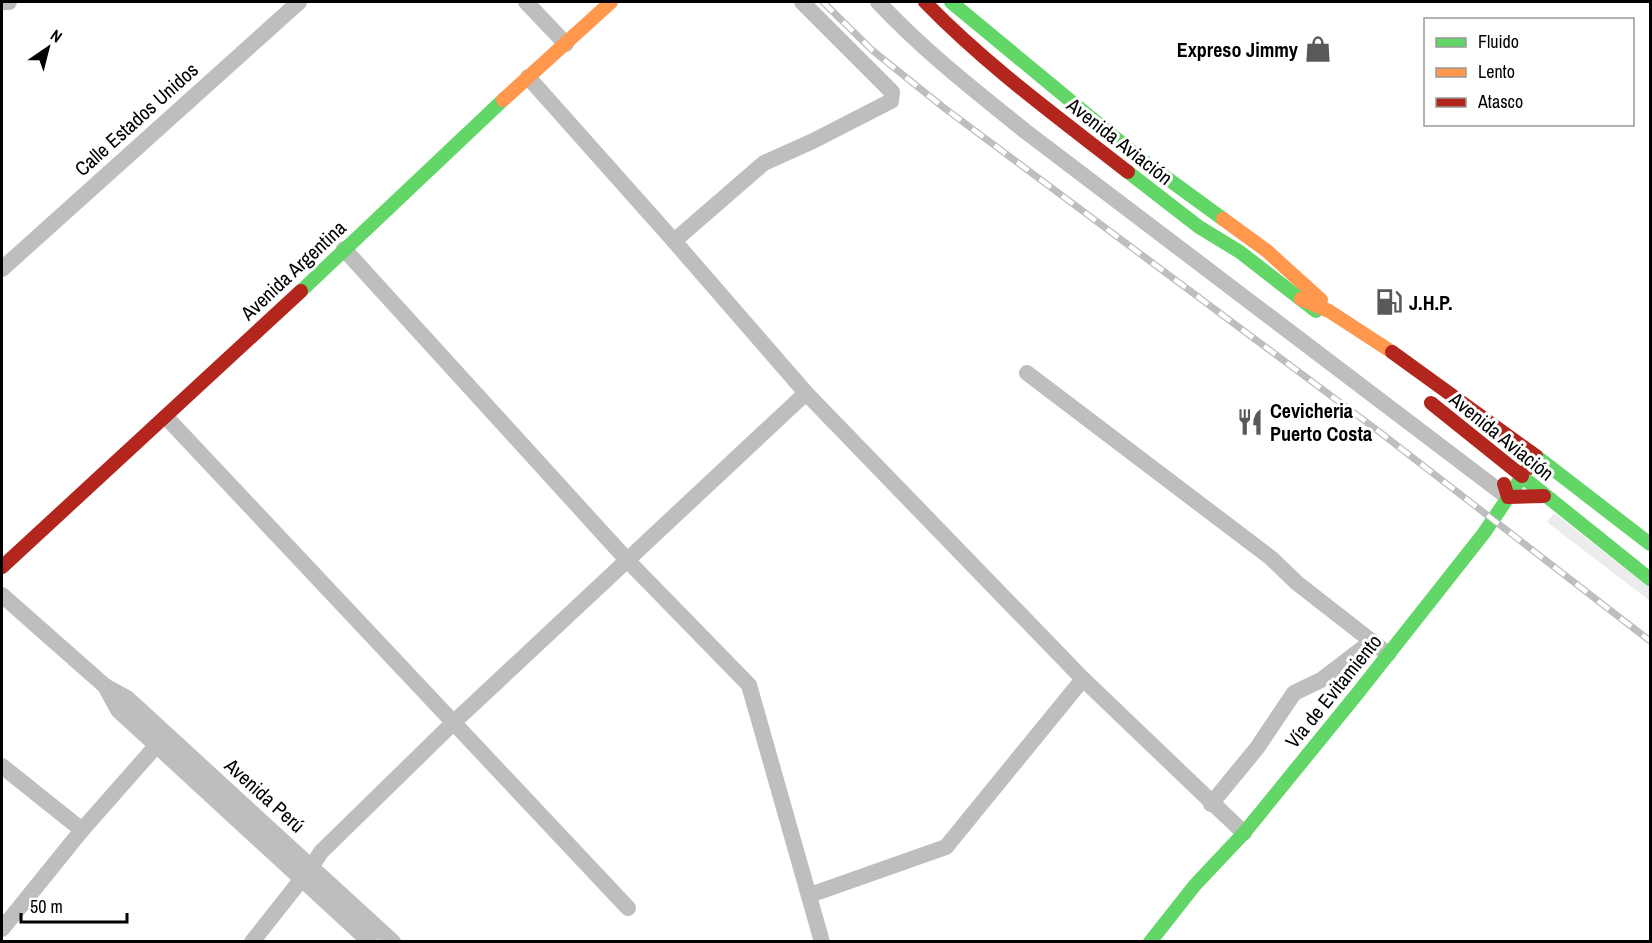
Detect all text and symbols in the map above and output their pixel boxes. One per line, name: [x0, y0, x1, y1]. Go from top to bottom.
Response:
north arrow: [18, 18, 78, 78]
legend: [1424, 18, 1634, 126]
text: N: [46, 24, 67, 47]
text: Fluido: [1478, 29, 1519, 54]
shop icon: Expreso Jimmy: [1303, 34, 1333, 64]
place label: Expreso Jimmy: [1177, 36, 1299, 63]
street label: Calle Estados Unidos: [68, 56, 204, 182]
text: Lento: [1478, 59, 1515, 84]
text: Atasco: [1477, 89, 1523, 114]
street label: Avenida Aviación: [1061, 91, 1178, 191]
street label: Avenida Argentina: [234, 214, 351, 326]
fuel station icon: J.H.P.: [1374, 287, 1404, 317]
place label: J.H.P.: [1409, 289, 1452, 316]
street label: Avenida Aviación: [1443, 385, 1560, 486]
place label: Cevicheria Puerto Costa: [1270, 397, 1372, 447]
restaurant icon: Cevicheria Puerto Costa: [1235, 407, 1265, 437]
street label: Vía de Evitamiento: [1279, 628, 1387, 754]
street label: Avenida Perú: [218, 751, 311, 838]
scale bar: [21, 886, 128, 924]
text: 50 m: [30, 894, 63, 919]

